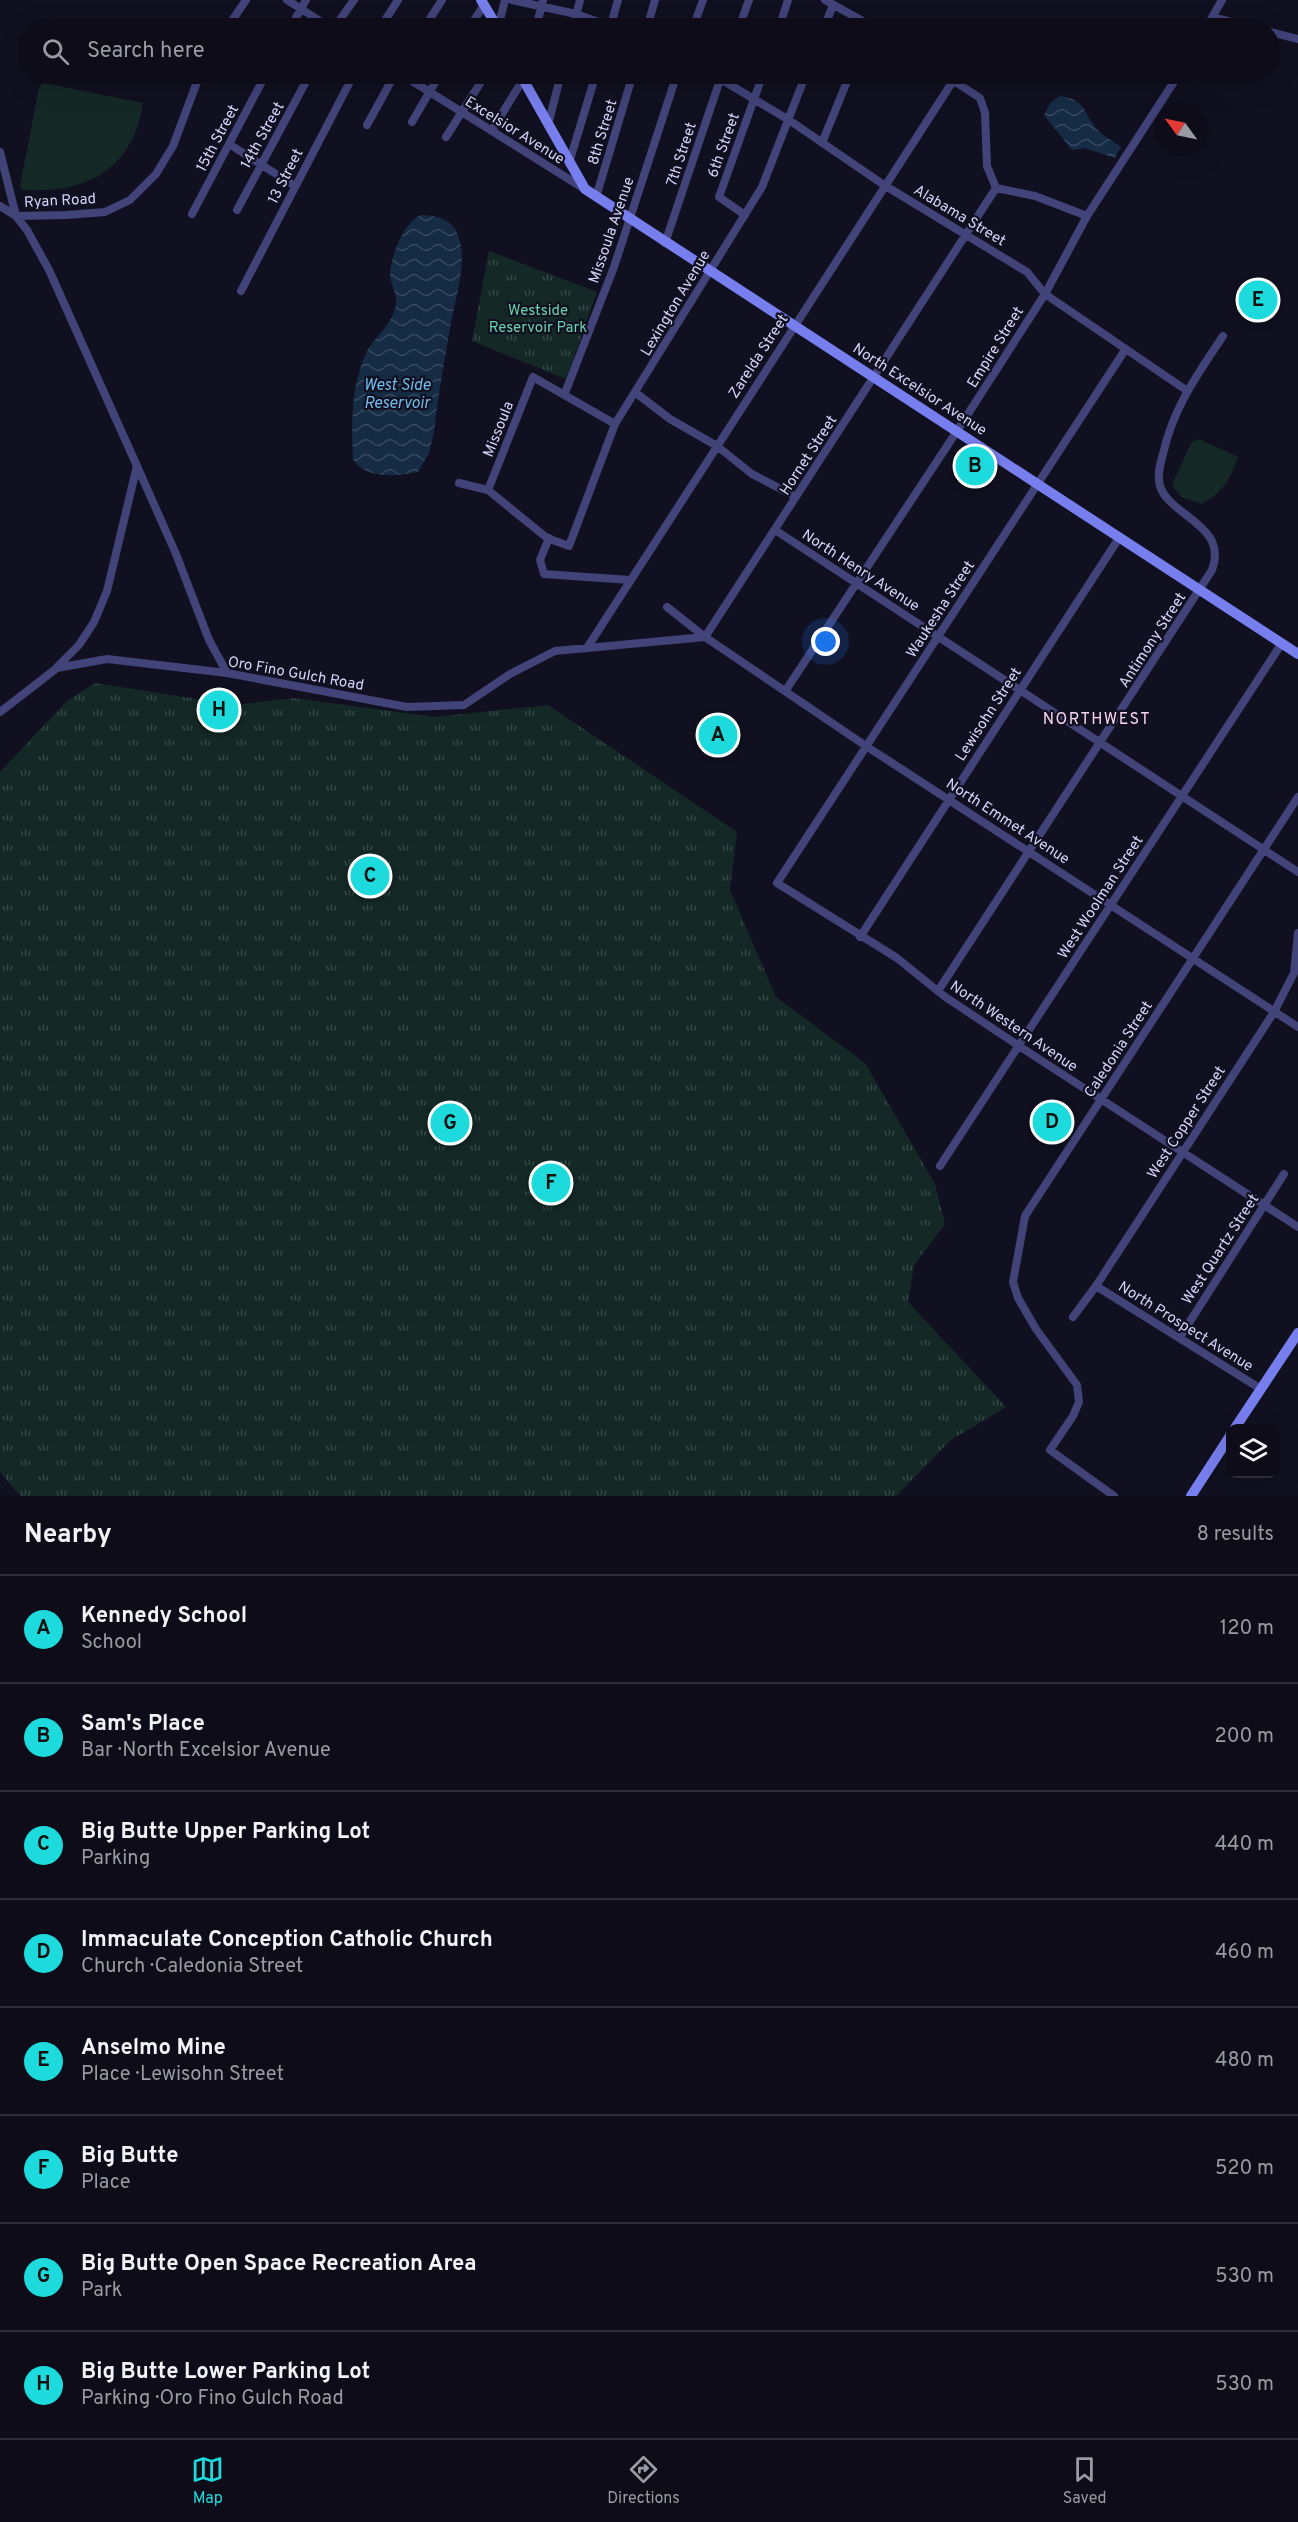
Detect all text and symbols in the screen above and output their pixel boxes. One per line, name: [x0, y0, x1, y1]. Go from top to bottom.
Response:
search box: [18, 18, 1280, 84]
icon: search: [39, 35, 72, 68]
text: Search here: [87, 38, 205, 65]
street label: Excelsior Avenue: [461, 93, 568, 170]
street label: 8th Street: [584, 97, 622, 168]
street label: 14th Street: [237, 99, 289, 172]
street label: 15th Street: [193, 102, 244, 176]
north arrow: [1154, 102, 1208, 156]
street label: 6th Street: [704, 111, 745, 181]
street label: 7th Street: [663, 120, 702, 189]
street label: 13 Street: [264, 146, 308, 207]
street label: Missoula Avenue: [585, 175, 640, 286]
street label: Alabama Street: [910, 181, 1009, 251]
street label: Ryan Road: [24, 190, 97, 213]
street label: Lexington Avenue: [637, 247, 715, 360]
pin: E: [1238, 278, 1278, 322]
park label: Westside Reservoir Park: [489, 302, 587, 338]
street label: Empire Street: [964, 304, 1029, 392]
street label: Zarelda Street: [725, 311, 793, 402]
street label: North Excelsior Avenue: [848, 340, 990, 441]
water label: West Side Reservoir: [364, 376, 432, 414]
street label: Missoula: [480, 399, 519, 460]
street label: Hornet Street: [776, 412, 842, 499]
pin: B: [956, 444, 994, 488]
street label: North Henry Avenue: [798, 526, 923, 616]
street label: Waukesha Street: [903, 558, 980, 662]
street label: Antimony Street: [1115, 590, 1191, 692]
your location: [811, 627, 840, 656]
street label: Oro Fino Gulch Road: [226, 653, 365, 696]
street label: Lewisohn Street: [952, 664, 1027, 765]
pin: H: [200, 688, 238, 732]
district label: NORTHWEST: [1043, 710, 1151, 730]
pin: A: [698, 712, 738, 758]
street label: North Emmet Avenue: [942, 775, 1073, 869]
street label: West Woolman Street: [1054, 833, 1148, 963]
pin: C: [350, 854, 389, 898]
street label: North Western Avenue: [946, 977, 1081, 1077]
street label: Caledonia Street: [1081, 998, 1158, 1102]
street label: West Copper Street: [1144, 1063, 1231, 1183]
pin: G: [430, 1100, 470, 1146]
pin: D: [1032, 1100, 1072, 1144]
pin: F: [532, 1160, 570, 1206]
street label: West Quartz Street: [1178, 1191, 1264, 1309]
street label: North Prospect Avenue: [1114, 1278, 1256, 1377]
map controls: [1226, 1424, 1280, 1478]
button: layers: [1226, 1424, 1280, 1478]
text: Nearby: [24, 1519, 112, 1552]
text: 8 results: [1197, 1522, 1274, 1548]
text: Kennedy School: [81, 1603, 247, 1630]
text: A: [36, 1616, 51, 1642]
text: 120 m: [1220, 1616, 1274, 1642]
text: School: [81, 1630, 142, 1656]
text: Sam's Place: [81, 1711, 205, 1738]
text: B: [37, 1724, 50, 1750]
text: 200 m: [1215, 1724, 1274, 1750]
text: Bar · North Excelsior Avenue: [81, 1738, 331, 1764]
text: Big Butte Upper Parking Lot: [81, 1819, 370, 1846]
text: C: [37, 1832, 50, 1858]
text: 440 m: [1215, 1832, 1274, 1858]
text: Parking: [81, 1846, 150, 1872]
text: Immaculate Conception Catholic Church: [81, 1927, 493, 1954]
text: D: [36, 1940, 51, 1966]
text: 460 m: [1215, 1940, 1274, 1966]
text: Church · Caledonia Street: [81, 1954, 303, 1980]
text: Anselmo Mine: [81, 2035, 226, 2062]
text: E: [37, 2048, 50, 2074]
text: 480 m: [1215, 2048, 1274, 2074]
text: Place · Lewisohn Street: [81, 2062, 284, 2088]
text: Big Butte: [81, 2143, 178, 2170]
text: F: [38, 2156, 49, 2182]
text: 520 m: [1215, 2156, 1274, 2182]
text: Place: [81, 2170, 131, 2196]
text: Big Butte Open Space Recreation Area: [81, 2251, 477, 2278]
text: G: [37, 2264, 50, 2290]
text: 530 m: [1215, 2264, 1274, 2290]
text: Park: [81, 2278, 122, 2304]
text: Big Butte Lower Parking Lot: [81, 2359, 370, 2386]
text: H: [36, 2372, 51, 2398]
text: 530 m: [1215, 2372, 1274, 2398]
text: Parking · Oro Fino Gulch Road: [81, 2386, 344, 2412]
tab: Map: [191, 2453, 224, 2509]
tab: Directions: [607, 2453, 680, 2509]
tab: Saved: [1063, 2453, 1107, 2509]

